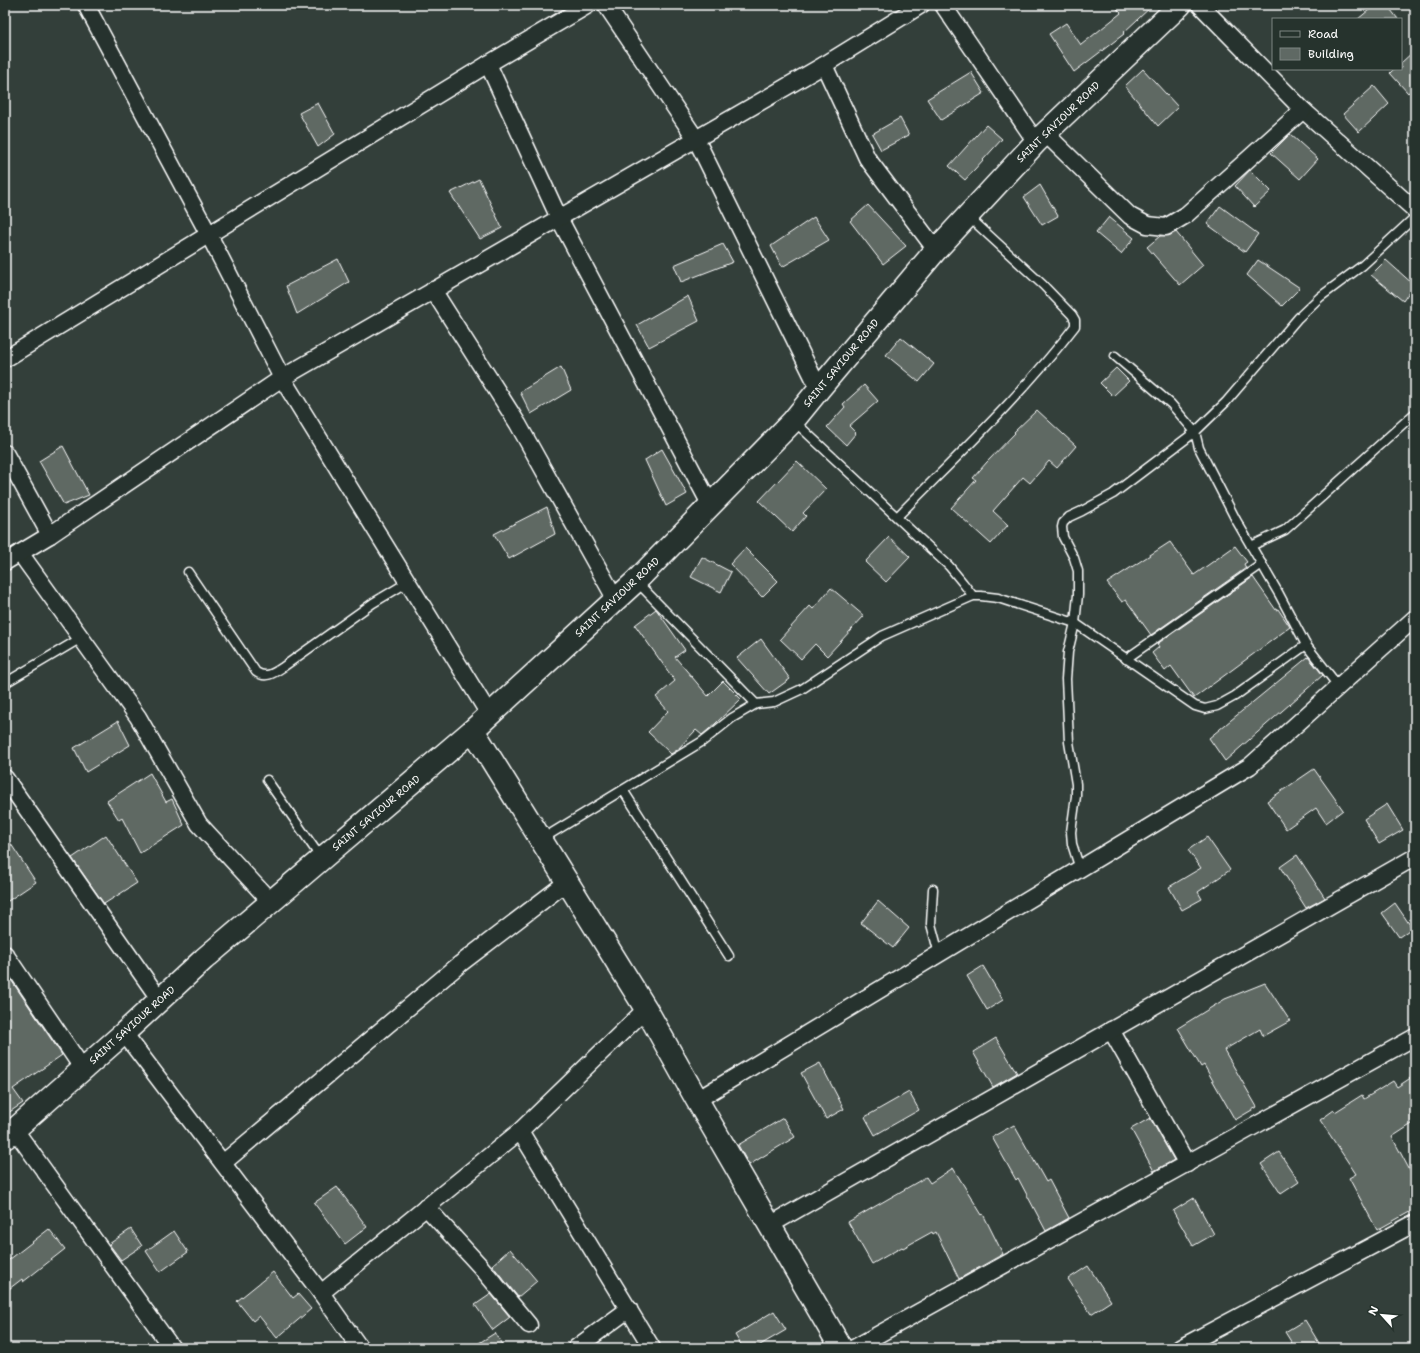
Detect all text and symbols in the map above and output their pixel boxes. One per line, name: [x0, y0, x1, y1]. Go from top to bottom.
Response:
legend: [1272, 18, 1402, 70]
text: Road: [1308, 26, 1339, 42]
text: Building: [1308, 46, 1354, 62]
street label: SAINT SAVIOUR ROAD: [1014, 79, 1103, 165]
street label: SAINT SAVIOUR ROAD: [800, 316, 882, 410]
street label: SAINT SAVIOUR ROAD: [572, 554, 662, 640]
street label: SAINT SAVIOUR ROAD: [329, 772, 423, 854]
street label: SAINT SAVIOUR ROAD: [86, 983, 178, 1067]
north arrow: [1362, 1295, 1402, 1335]
text: N: [1365, 1303, 1382, 1318]

